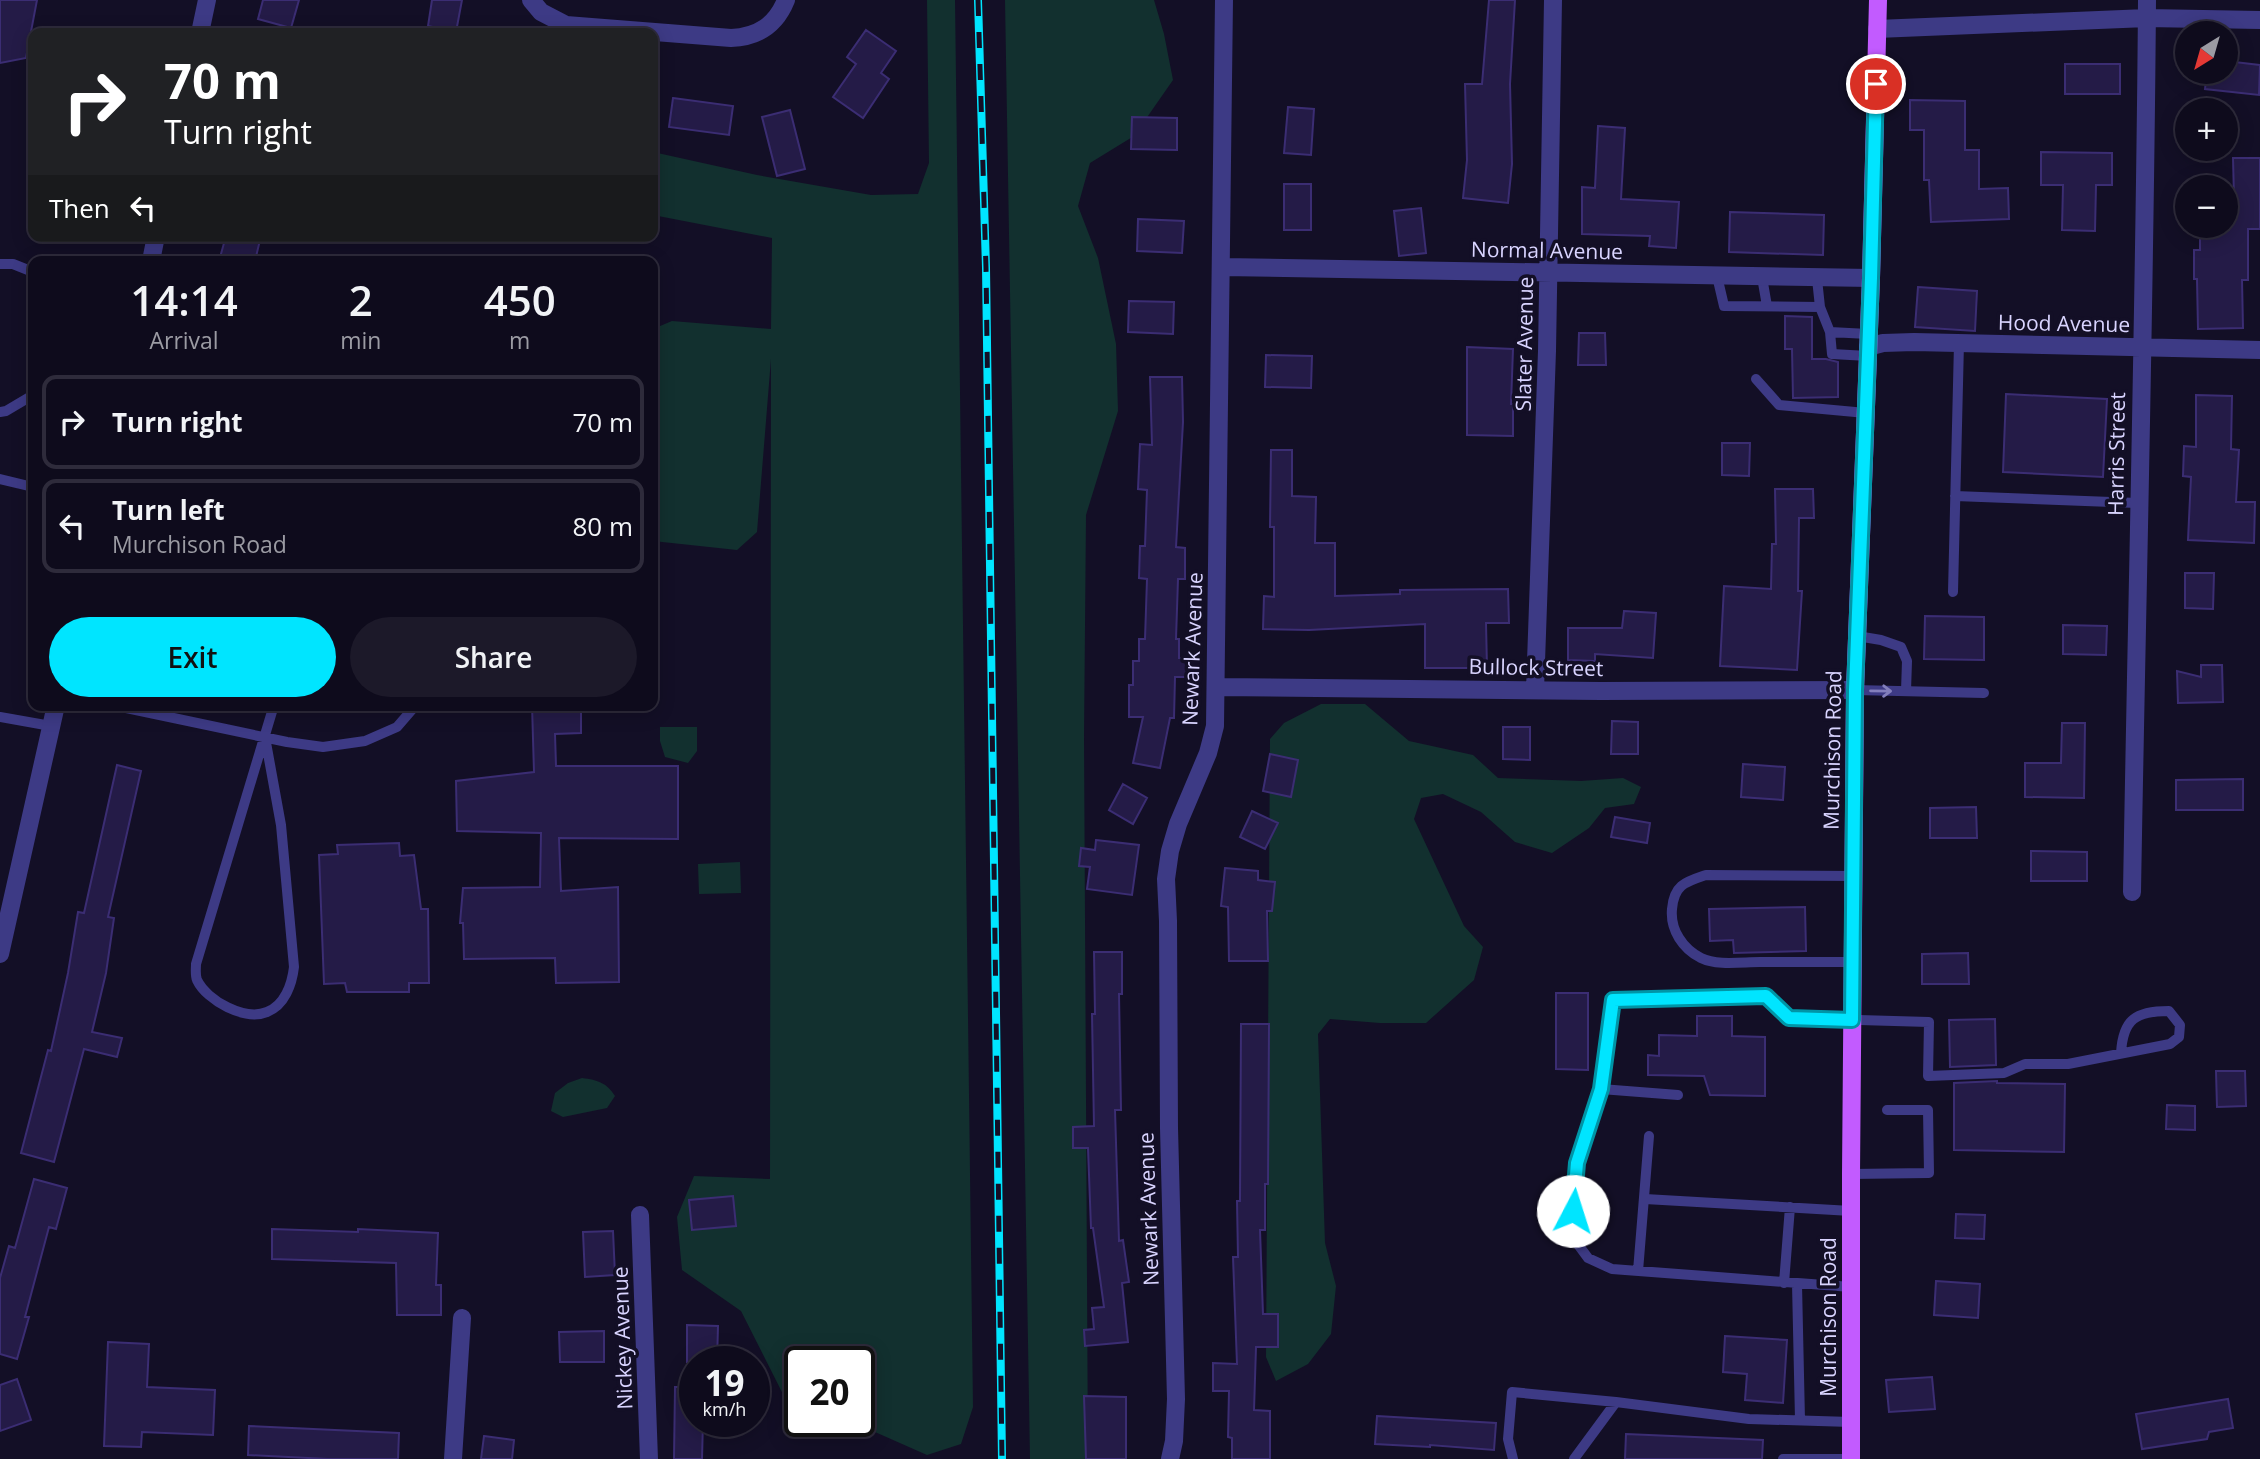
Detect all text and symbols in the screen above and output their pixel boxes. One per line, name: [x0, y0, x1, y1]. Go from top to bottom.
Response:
north arrow: [2175, 21, 2238, 84]
map controls: [2175, 21, 2238, 238]
text: 70 m: [164, 47, 281, 113]
pin: [1846, 54, 1906, 114]
icon: right: [49, 56, 140, 147]
icon: arrive: [1857, 65, 1895, 103]
button: +: [2175, 98, 2238, 161]
text: Turn right: [164, 110, 312, 153]
button: −: [2175, 175, 2238, 238]
icon: left: [124, 189, 162, 227]
text: Then: [49, 190, 110, 226]
street label: Normal Avenue: [1471, 235, 1623, 265]
text: 14:14: [130, 271, 238, 328]
text: 2: [349, 271, 373, 328]
text: 450: [484, 271, 556, 328]
street label: Slater Avenue: [1509, 276, 1539, 412]
street label: Hood Avenue: [1998, 308, 2130, 338]
text: Arrival: [149, 324, 219, 356]
text: min: [340, 324, 381, 356]
text: m: [509, 324, 530, 356]
street label: Harris Street: [2101, 392, 2131, 516]
icon: right: [53, 403, 91, 441]
text: Turn right: [112, 404, 243, 440]
text: 70 m: [572, 404, 633, 440]
text: Turn left: [112, 492, 224, 528]
icon: left: [53, 507, 91, 545]
text: 80 m: [572, 508, 633, 544]
text: Murchison Road: [112, 528, 287, 560]
street label: Newark Avenue: [1175, 572, 1209, 726]
button: Exit: [49, 617, 336, 697]
button: Share: [350, 617, 637, 697]
street label: Bullock Street: [1468, 652, 1604, 682]
street label: Murchison Road: [1817, 670, 1847, 830]
one-way arrow: [1869, 684, 1892, 698]
street label: Newark Avenue: [1131, 1132, 1165, 1286]
position arrow: [1536, 1174, 1610, 1248]
street label: Murchison Road: [1814, 1237, 1842, 1397]
street label: Nickey Avenue: [606, 1266, 638, 1410]
speed limit sign: 20: [784, 1346, 875, 1437]
text: 19: [704, 1359, 745, 1406]
text: km/h: [703, 1397, 746, 1421]

